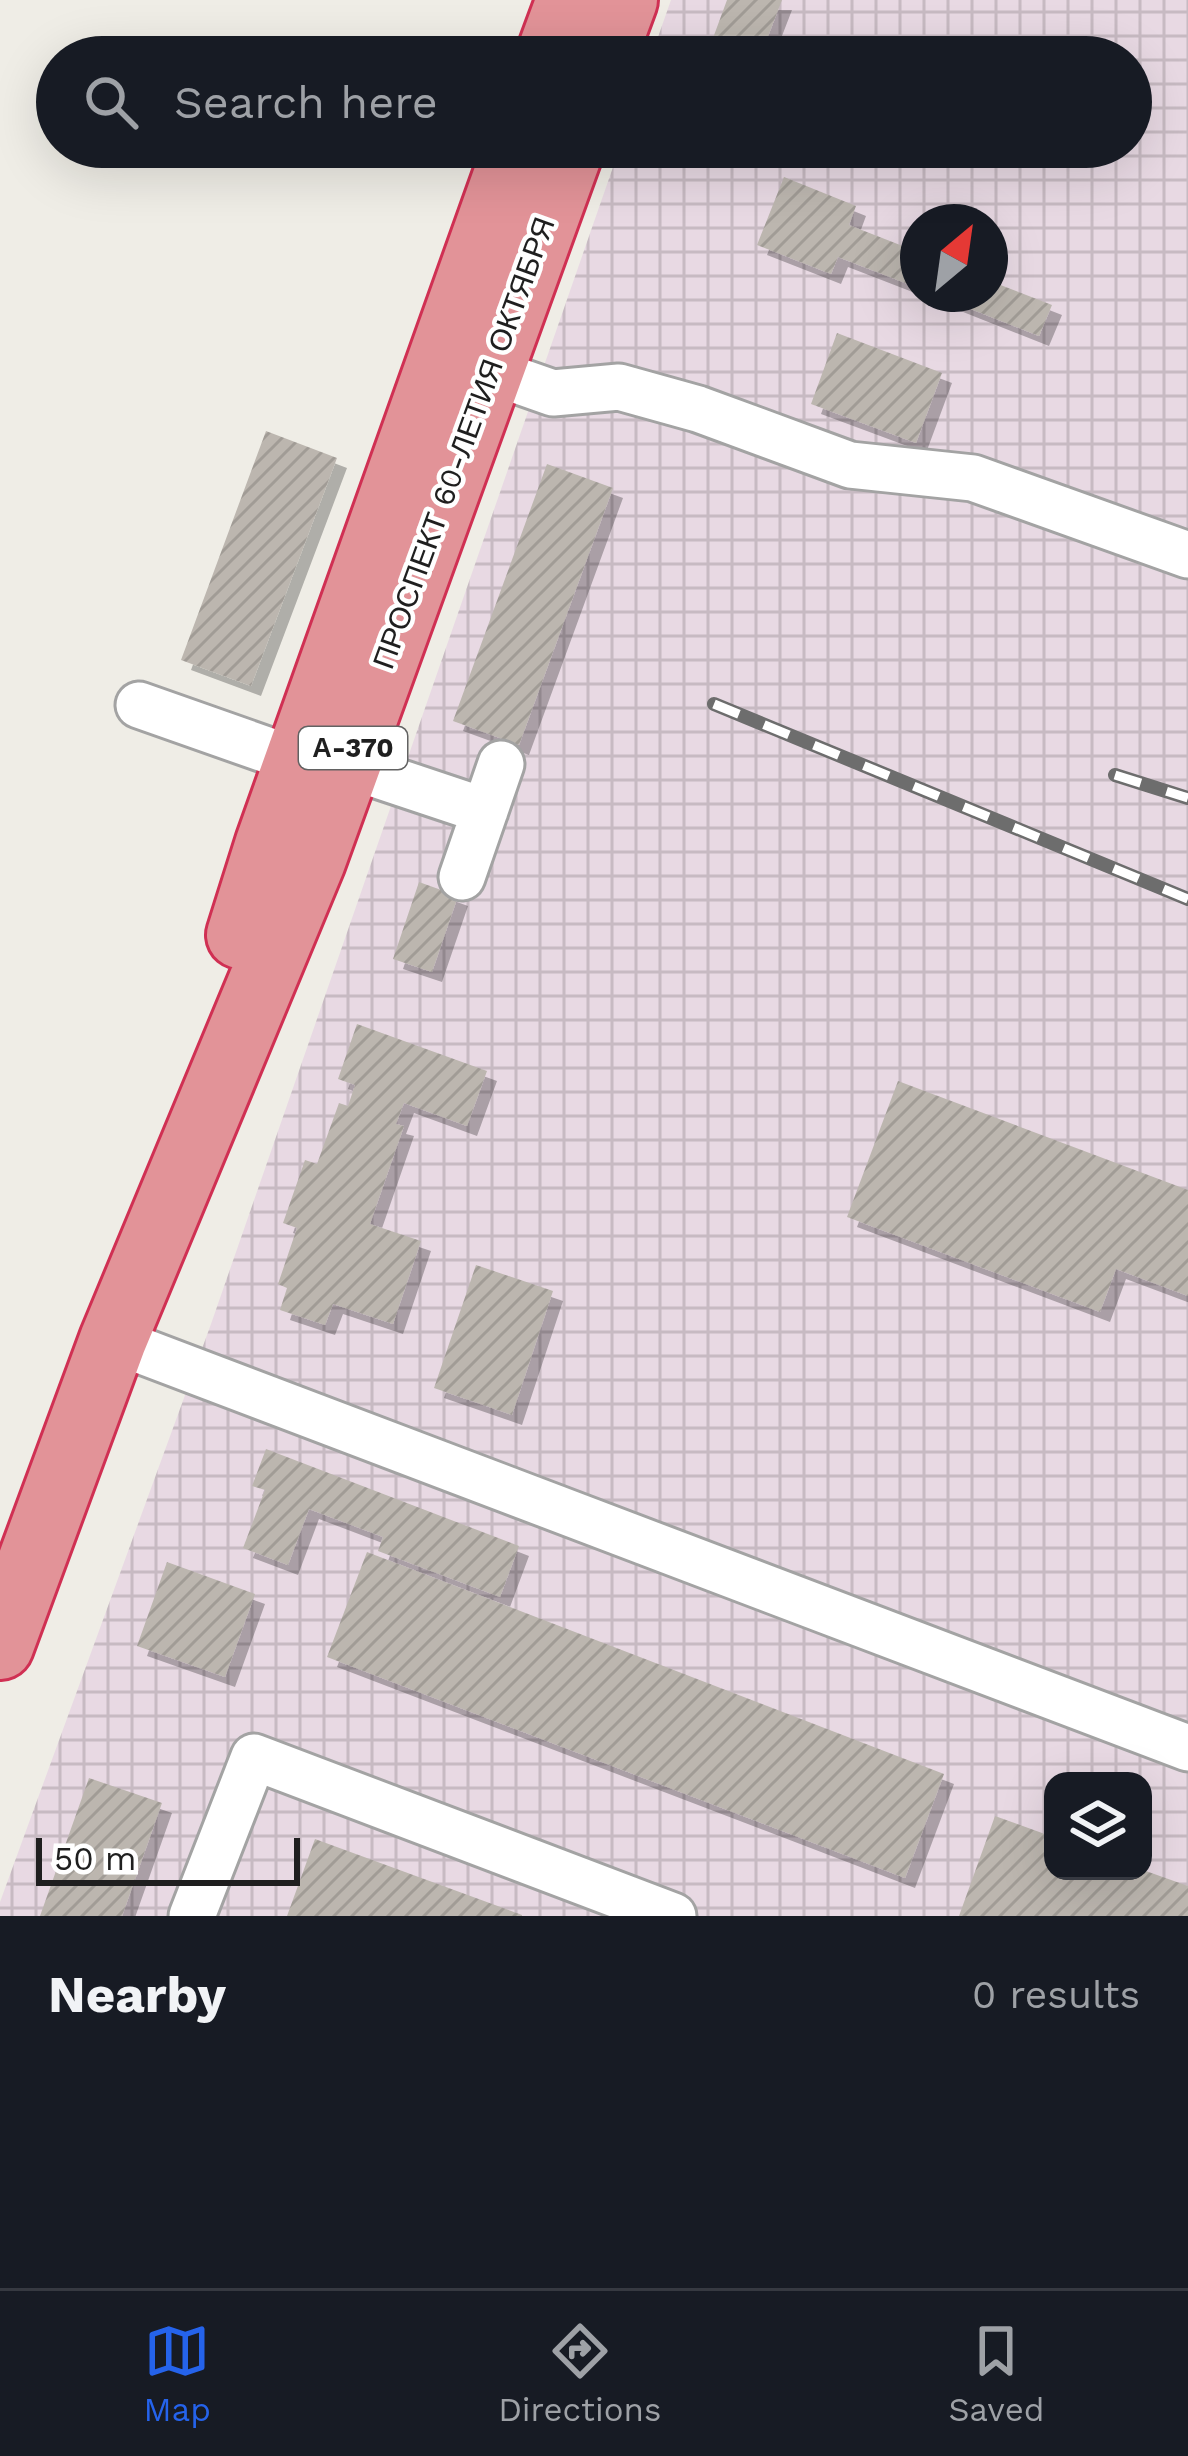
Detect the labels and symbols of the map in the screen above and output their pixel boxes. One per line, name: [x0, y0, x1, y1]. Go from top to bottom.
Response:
north arrow: [900, 204, 1008, 312]
street label: ПРОСПЕКТ 60-ЛЕТИЯ ОКТЯБРЯ: [365, 212, 562, 673]
road number: А-370: [299, 727, 407, 769]
scale bar: [36, 1832, 300, 1885]

